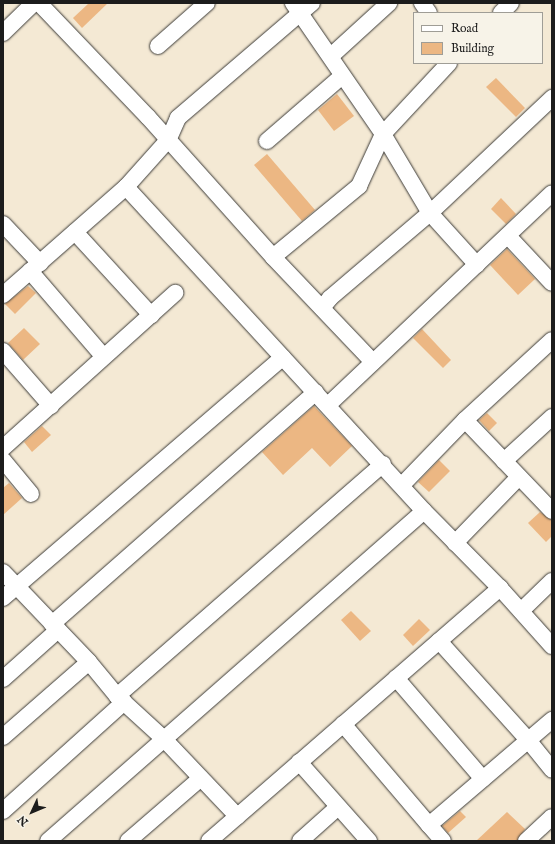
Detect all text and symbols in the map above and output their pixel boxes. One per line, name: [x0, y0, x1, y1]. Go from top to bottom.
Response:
legend: [413, 12, 543, 64]
text: Road: [451, 21, 478, 36]
text: Building: [451, 41, 494, 56]
north arrow: [12, 792, 52, 832]
text: N: [15, 812, 32, 829]

